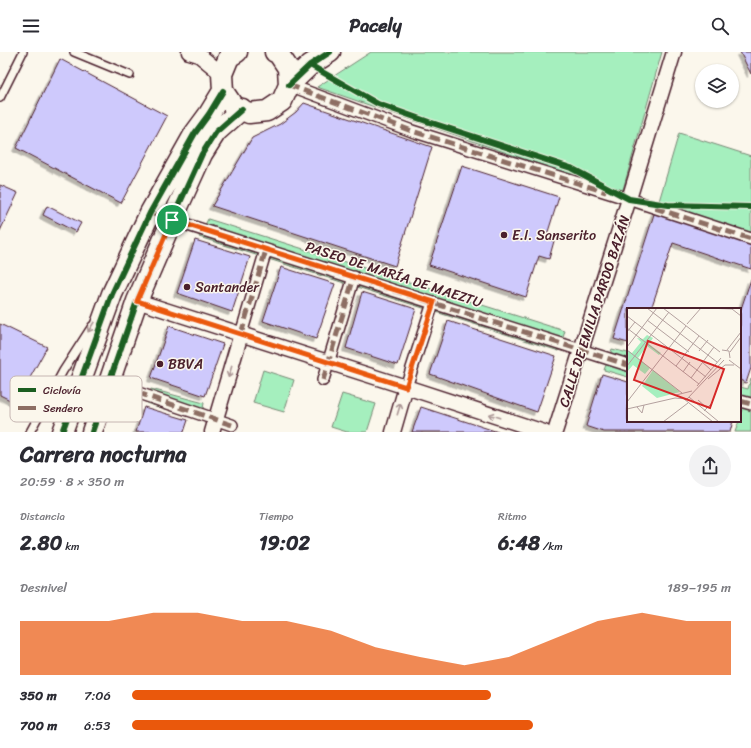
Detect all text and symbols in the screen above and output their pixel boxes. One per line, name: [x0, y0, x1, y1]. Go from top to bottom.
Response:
text: Pacely: [349, 10, 402, 42]
icon: menu: [20, 15, 42, 37]
icon: search: [709, 15, 731, 37]
map controls: [695, 64, 739, 108]
button: layers: [695, 64, 739, 108]
pin: [155, 203, 189, 237]
icon: arrive: [161, 209, 183, 231]
street label: CALLE DE EMILIA PARDO BAZÁN: [552, 212, 637, 410]
place label: E.I. Sanserito: [512, 223, 596, 248]
marker: E.I. Sanserito: [499, 230, 509, 240]
street label: PASEO DE MARÍA DE MAEZTU: [302, 234, 486, 315]
place label: Santander: [195, 275, 260, 300]
marker: Santander: [182, 282, 192, 292]
inset map: [627, 308, 741, 422]
one-way arrow: [87, 321, 95, 333]
place label: BBVA: [168, 352, 203, 377]
marker: BBVA: [155, 359, 165, 369]
one-way arrow: [226, 365, 233, 378]
legend: [10, 376, 142, 422]
text: Ciclovía: [43, 381, 81, 400]
text: Sendero: [43, 399, 83, 418]
one-way arrow: [396, 404, 404, 416]
one-way arrow: [488, 411, 500, 419]
text: Carrera nocturna: [20, 435, 187, 474]
button: share: [689, 445, 731, 487]
text: 20:59 · 8 × 350 m: [20, 470, 124, 493]
text: Distancia: [20, 507, 65, 526]
text: Tiempo: [259, 507, 294, 526]
text: Ritmo: [498, 507, 527, 526]
text: 2.80: [20, 526, 62, 561]
text: 19:02: [259, 526, 310, 561]
text: 6:48: [498, 526, 540, 561]
text: km: [62, 537, 79, 556]
text: /km: [540, 537, 563, 556]
text: Desnivel: [20, 576, 67, 599]
text: 189–195 m: [667, 576, 731, 599]
text: 350 m: [20, 684, 57, 707]
text: 7:06: [84, 684, 111, 707]
text: 700 m: [20, 714, 57, 737]
text: 6:53: [84, 714, 110, 737]

